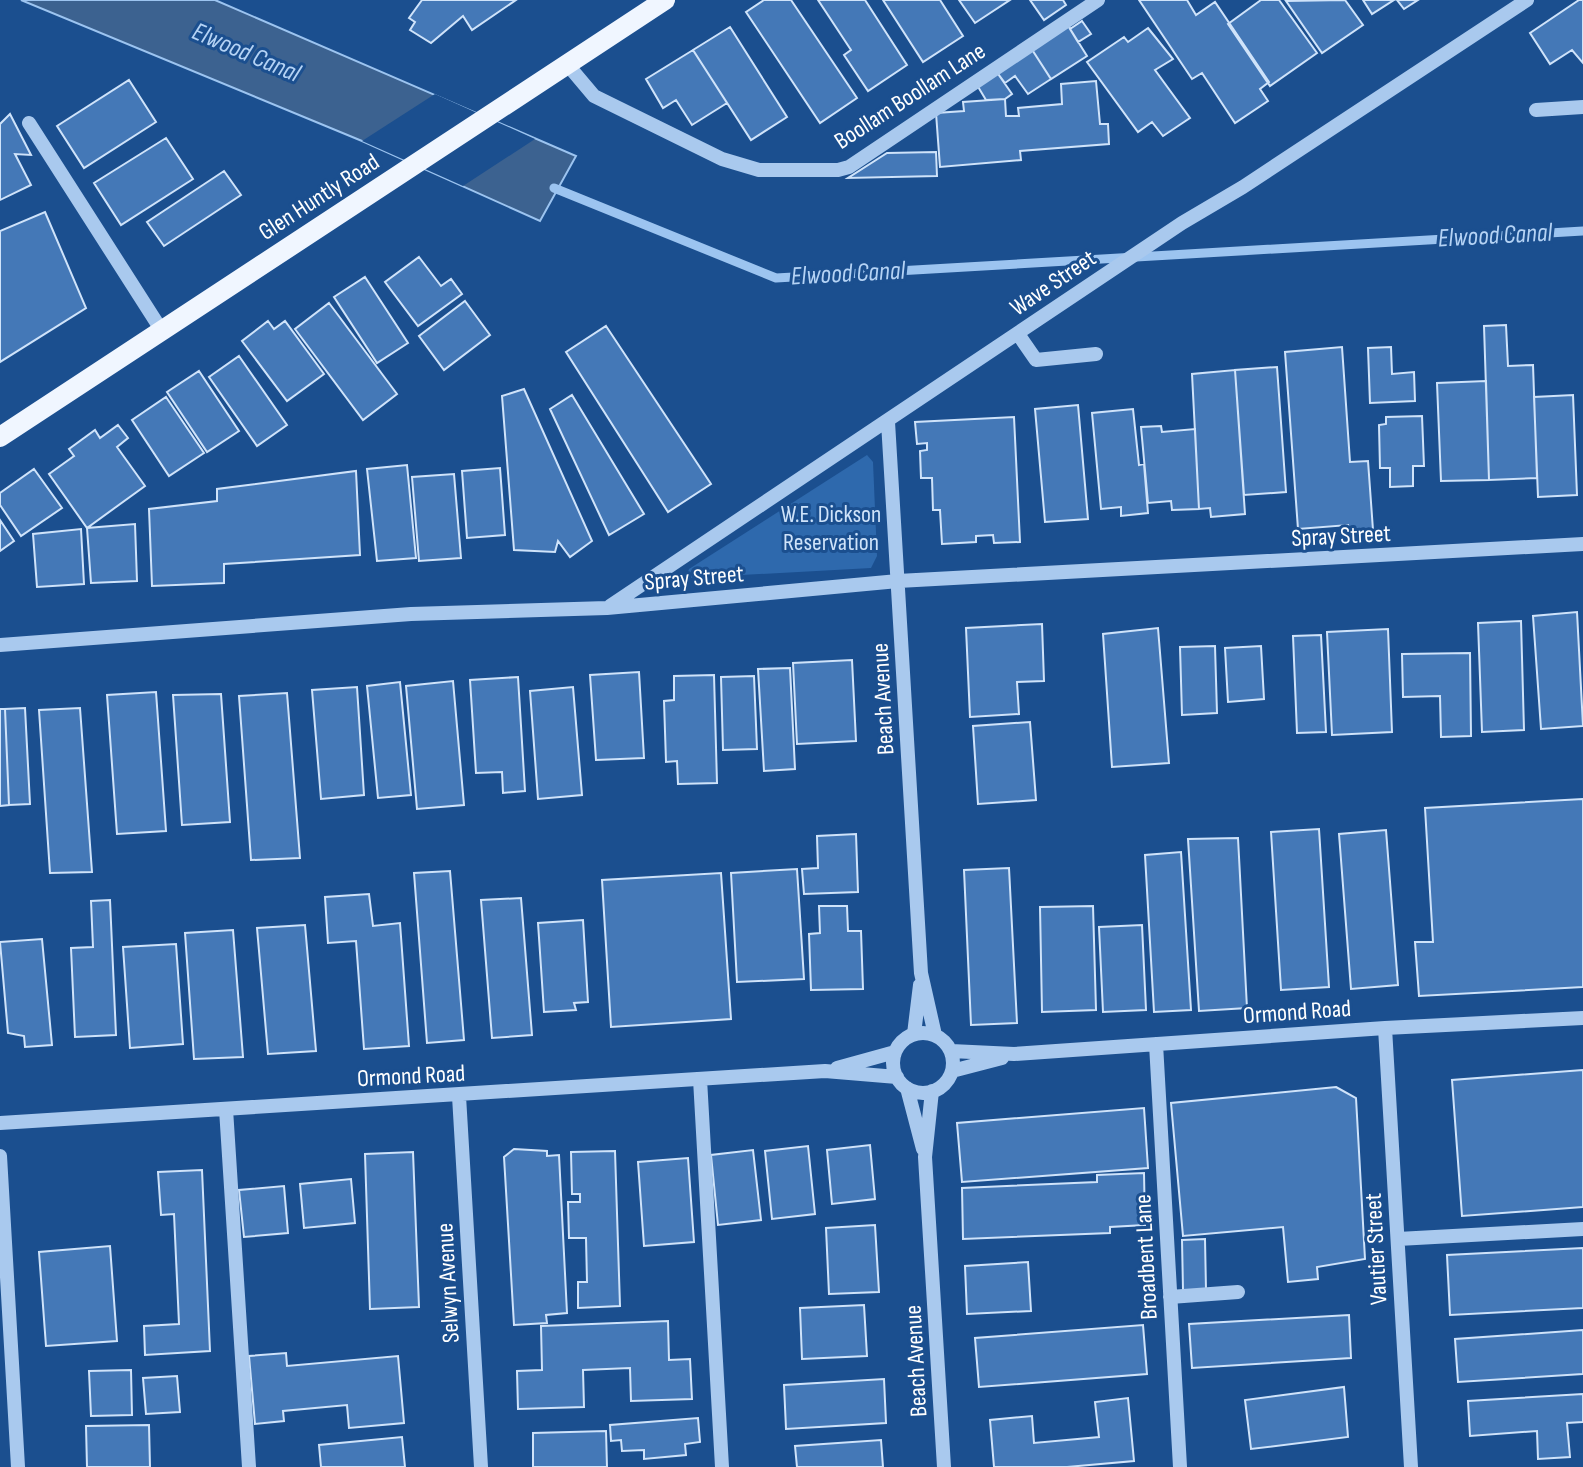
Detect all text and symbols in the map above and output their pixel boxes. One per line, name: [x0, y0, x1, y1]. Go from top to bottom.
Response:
water label: Elwood Canal: [187, 16, 306, 90]
street label: Boollam Boollam Lane: [829, 36, 991, 156]
street label: Glen Huntly Road: [253, 147, 385, 247]
water label: Elwood Canal: [1437, 217, 1554, 254]
street label: Wave Street: [1005, 244, 1101, 322]
water label: Elwood Canal: [790, 255, 907, 292]
park label: W.E. Dickson Reservation: [781, 500, 881, 557]
street label: Spray Street: [1291, 519, 1391, 553]
street label: Spray Street: [643, 559, 745, 597]
street label: Beach Avenue: [866, 642, 900, 756]
street label: Ormond Road: [1242, 994, 1352, 1030]
street label: Ormond Road: [356, 1059, 466, 1093]
street label: Vautier Street: [1359, 1192, 1393, 1306]
street label: Broadbent Lane: [1128, 1194, 1164, 1320]
street label: Selwyn Avenue: [430, 1222, 466, 1344]
street label: Beach Avenue: [899, 1304, 933, 1418]

